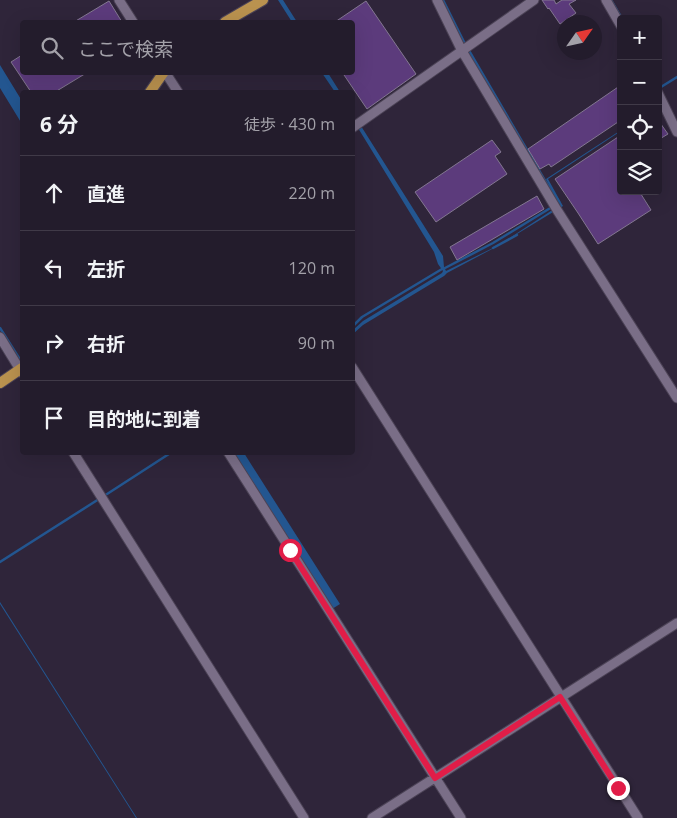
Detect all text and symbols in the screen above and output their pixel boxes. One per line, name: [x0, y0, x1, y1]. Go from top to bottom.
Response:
north arrow: [557, 15, 602, 60]
map controls: [617, 15, 662, 195]
button: +: [617, 15, 662, 60]
search box: [20, 20, 355, 75]
icon: search: [38, 34, 66, 62]
text: ここで検索: [78, 36, 173, 62]
button: −: [617, 60, 662, 105]
button: locate: [617, 105, 662, 150]
text: 6 分: [40, 110, 78, 138]
text: 徒歩 · 430 m: [244, 113, 335, 135]
button: layers: [617, 150, 662, 195]
icon: ahead: [40, 179, 68, 207]
text: 直進: [87, 181, 125, 207]
text: 220 m: [289, 182, 335, 204]
icon: left: [40, 254, 68, 282]
text: 左折: [87, 256, 125, 282]
text: 120 m: [289, 257, 335, 279]
icon: right: [40, 329, 68, 357]
text: 右折: [87, 331, 125, 357]
text: 90 m: [298, 332, 335, 354]
icon: arrive: [40, 404, 68, 432]
text: 目的地に到着: [87, 406, 201, 432]
route start: [279, 539, 302, 562]
route end: [607, 777, 630, 800]

